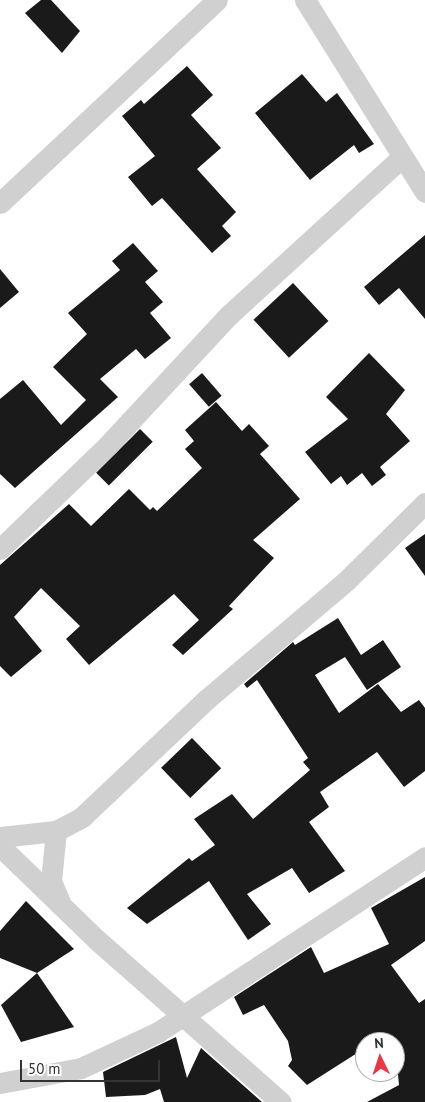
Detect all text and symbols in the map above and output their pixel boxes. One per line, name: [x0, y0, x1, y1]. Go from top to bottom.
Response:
north arrow: [355, 1032, 405, 1082]
text: N: [374, 1034, 384, 1052]
scale bar: [22, 1050, 162, 1082]
text: 50 m: [28, 1059, 61, 1078]

